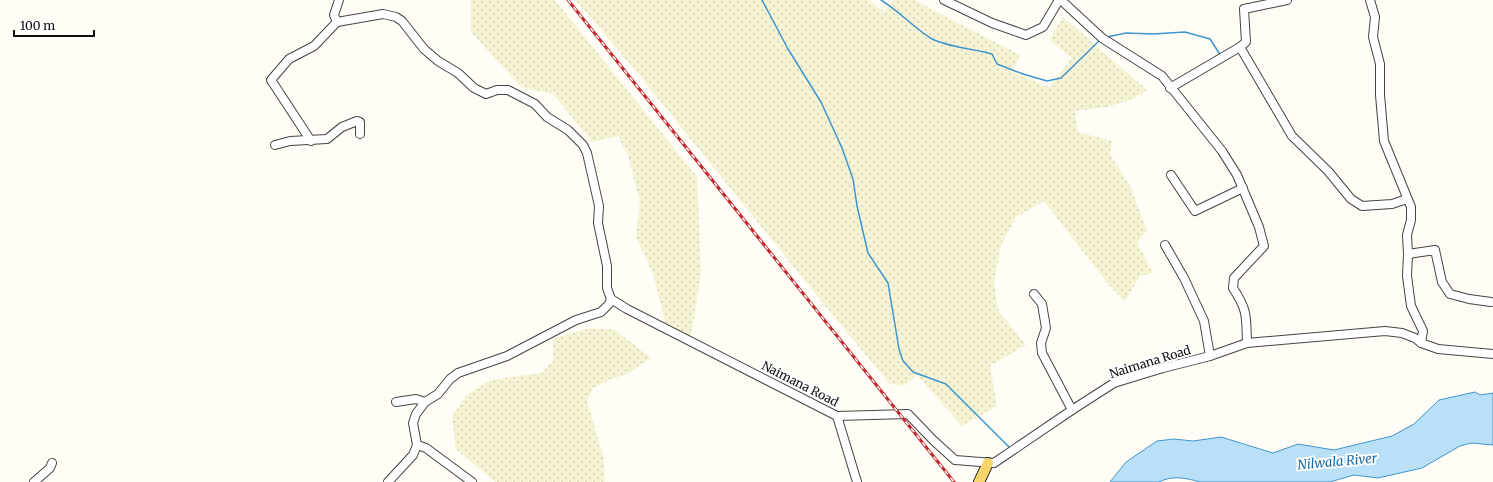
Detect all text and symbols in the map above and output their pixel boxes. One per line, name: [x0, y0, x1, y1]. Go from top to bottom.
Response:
scale bar: [14, 12, 94, 38]
text: 100 m: [20, 18, 55, 33]
street label: Naimana Road: [1107, 342, 1192, 381]
street label: Naimana Road: [759, 358, 841, 409]
water label: Nilwala River: [1297, 449, 1378, 473]

